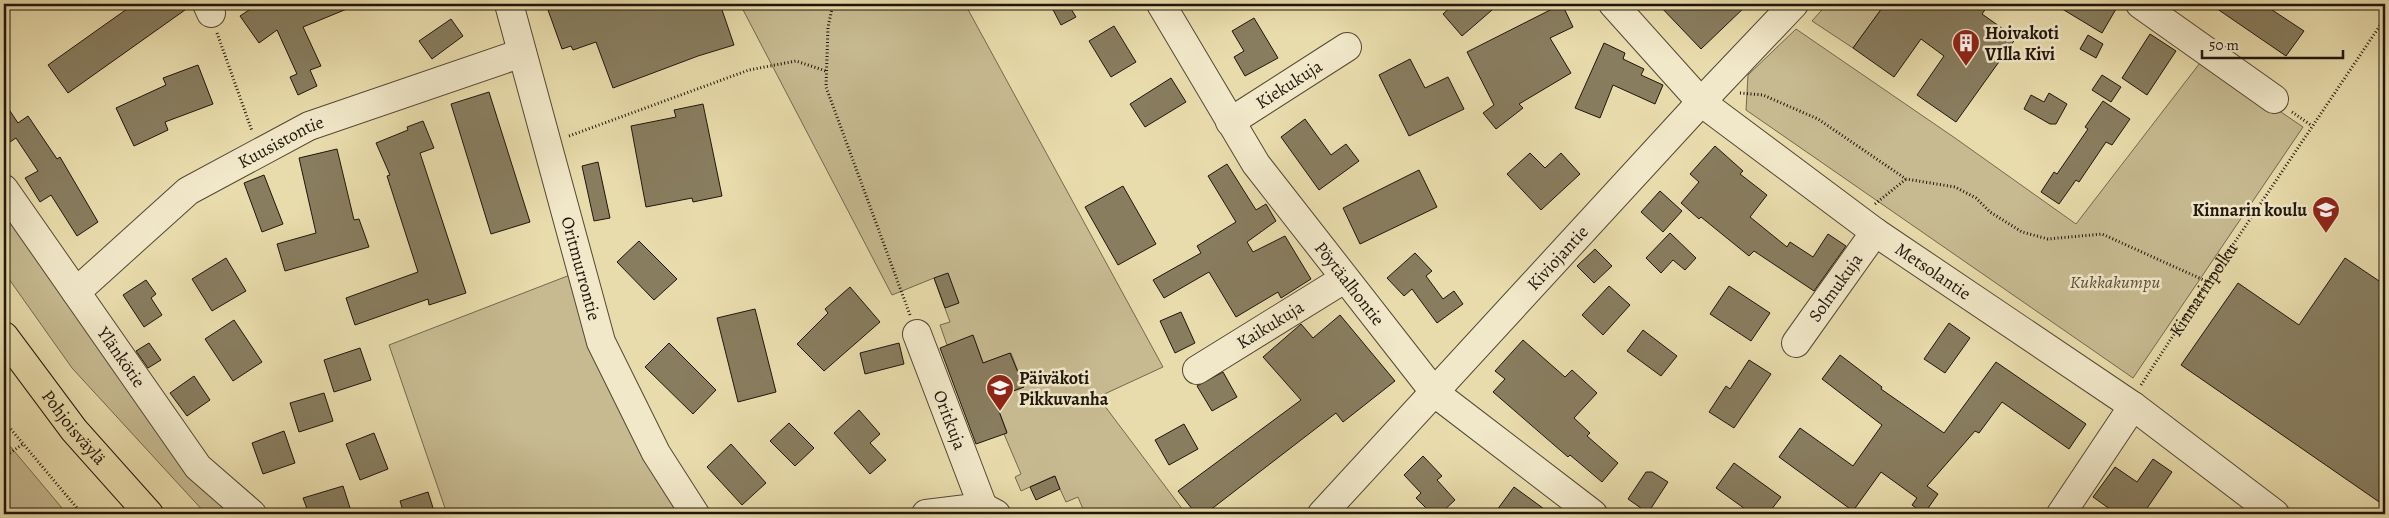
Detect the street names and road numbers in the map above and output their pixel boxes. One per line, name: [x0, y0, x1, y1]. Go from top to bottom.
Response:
street label: Kiekukuja: [1251, 54, 1327, 115]
street label: Kuusistontie: [234, 110, 327, 174]
street label: Oritmurrontie: [555, 214, 607, 323]
street label: Kiviojantie: [1522, 220, 1594, 296]
street label: Pöytäalhontie: [1309, 237, 1390, 331]
street label: Metsolantie: [1890, 237, 1976, 305]
street label: Kinnarinpolku: [2164, 238, 2243, 341]
street label: Solmukuja: [1803, 248, 1868, 327]
street label: Kaikukuja: [1232, 295, 1309, 355]
street label: Ylänkötie: [91, 321, 151, 392]
street label: Pohjoisväylä: [36, 385, 112, 470]
street label: Oritkuja: [928, 387, 972, 454]

